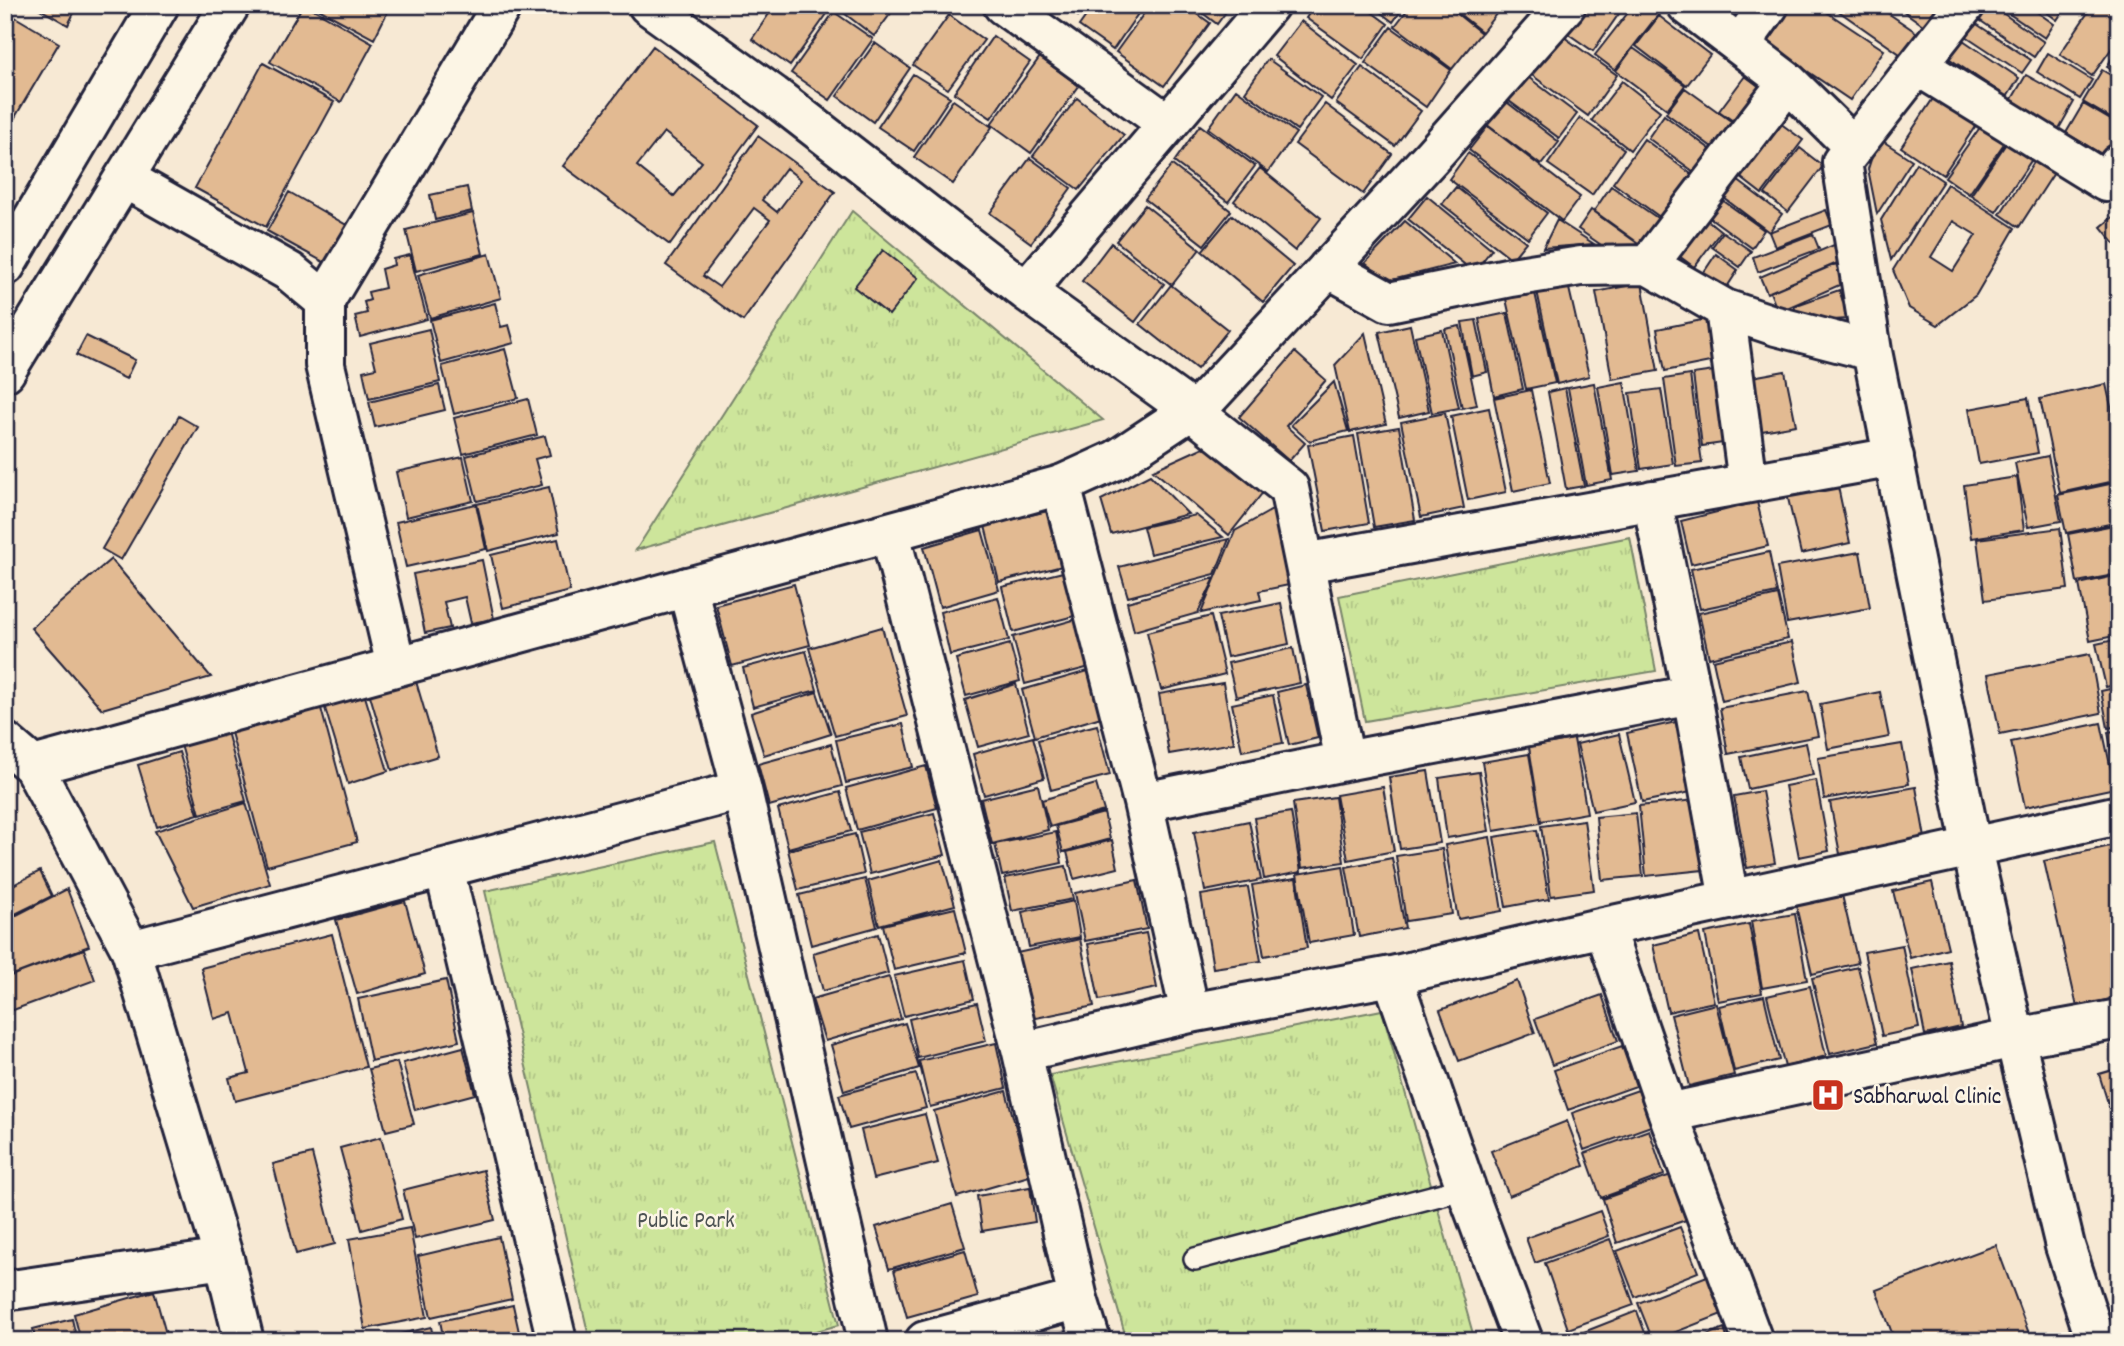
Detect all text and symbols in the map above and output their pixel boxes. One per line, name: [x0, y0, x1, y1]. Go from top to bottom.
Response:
hospital icon: Sabharwal Clinic: [1809, 1076, 1847, 1114]
place label: Sabharwal Clinic: [1853, 1081, 2001, 1115]
park label: Public Park: [637, 1205, 735, 1239]

